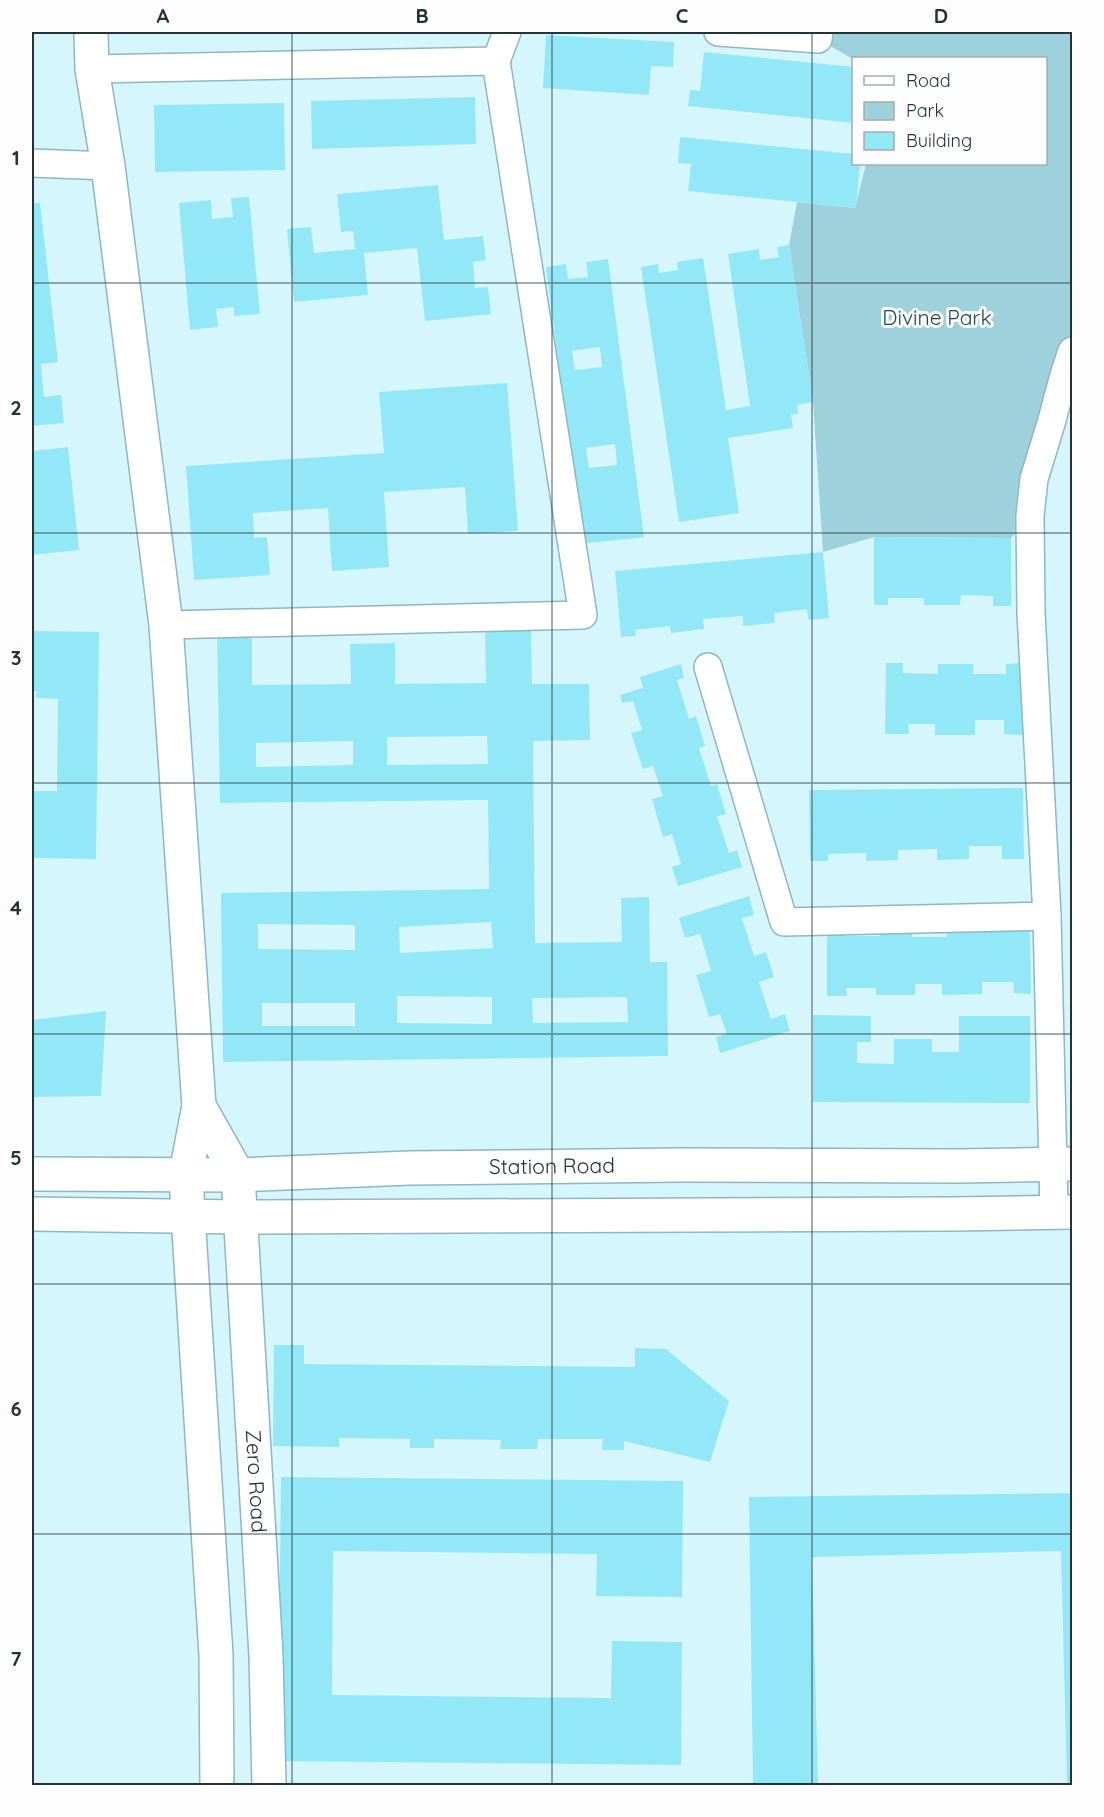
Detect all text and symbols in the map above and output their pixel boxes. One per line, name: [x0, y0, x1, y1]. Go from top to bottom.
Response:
text: A: [157, 3, 170, 28]
text: B: [415, 3, 429, 28]
text: C: [676, 3, 689, 28]
text: D: [934, 3, 948, 28]
legend: [852, 57, 1047, 165]
text: Road: [906, 69, 951, 92]
text: Park: [906, 99, 944, 122]
text: Building: [906, 129, 972, 152]
text: 1: [12, 145, 20, 170]
park label: Divine Park: [882, 304, 992, 330]
text: 2: [10, 395, 22, 420]
text: 3: [11, 645, 21, 670]
text: 4: [10, 895, 22, 920]
text: 5: [10, 1145, 22, 1170]
street label: Station Road: [489, 1152, 615, 1179]
text: 6: [10, 1396, 22, 1421]
street label: Zero Road: [241, 1429, 273, 1534]
text: 7: [11, 1646, 22, 1671]

